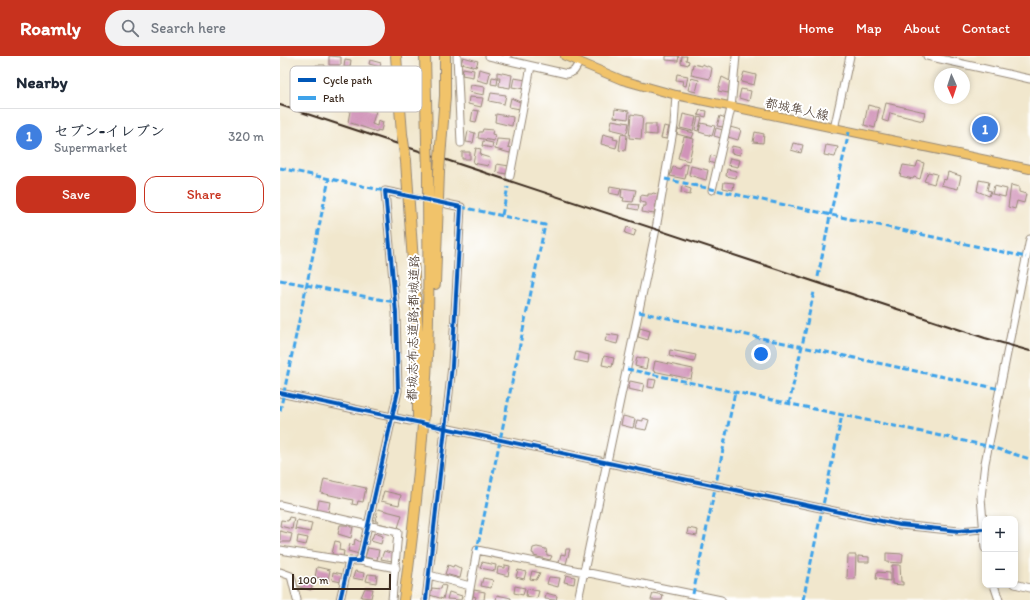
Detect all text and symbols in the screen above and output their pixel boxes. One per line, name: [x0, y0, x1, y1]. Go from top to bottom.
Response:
search box: [105, 10, 385, 46]
text: Roamly: [20, 17, 81, 40]
icon: search: [119, 17, 141, 39]
text: Search here: [151, 19, 226, 37]
text: Home: [799, 20, 834, 37]
text: Map: [856, 20, 882, 37]
text: About: [904, 20, 940, 37]
text: Contact: [962, 20, 1010, 37]
legend: [290, 66, 422, 112]
north arrow: [934, 68, 970, 104]
text: Nearby: [16, 72, 68, 92]
text: Cycle path: [323, 74, 372, 87]
text: Path: [323, 92, 345, 105]
street label: 都城隼人線: [764, 95, 831, 123]
pin: 1: [972, 114, 998, 144]
text: セブン-イレブン: [54, 122, 165, 140]
text: 1: [26, 129, 32, 144]
text: 320 m: [228, 129, 264, 144]
text: Supermarket: [54, 140, 127, 155]
button: Save: [16, 176, 136, 213]
button: Share: [144, 176, 264, 213]
street label: 都城志布志道路;都城道路: [404, 255, 422, 401]
your location: [751, 344, 771, 364]
map controls: [982, 516, 1018, 588]
button: +: [982, 516, 1018, 552]
button: −: [982, 552, 1018, 588]
scale bar: [292, 572, 391, 591]
text: 100 m: [298, 574, 328, 587]

